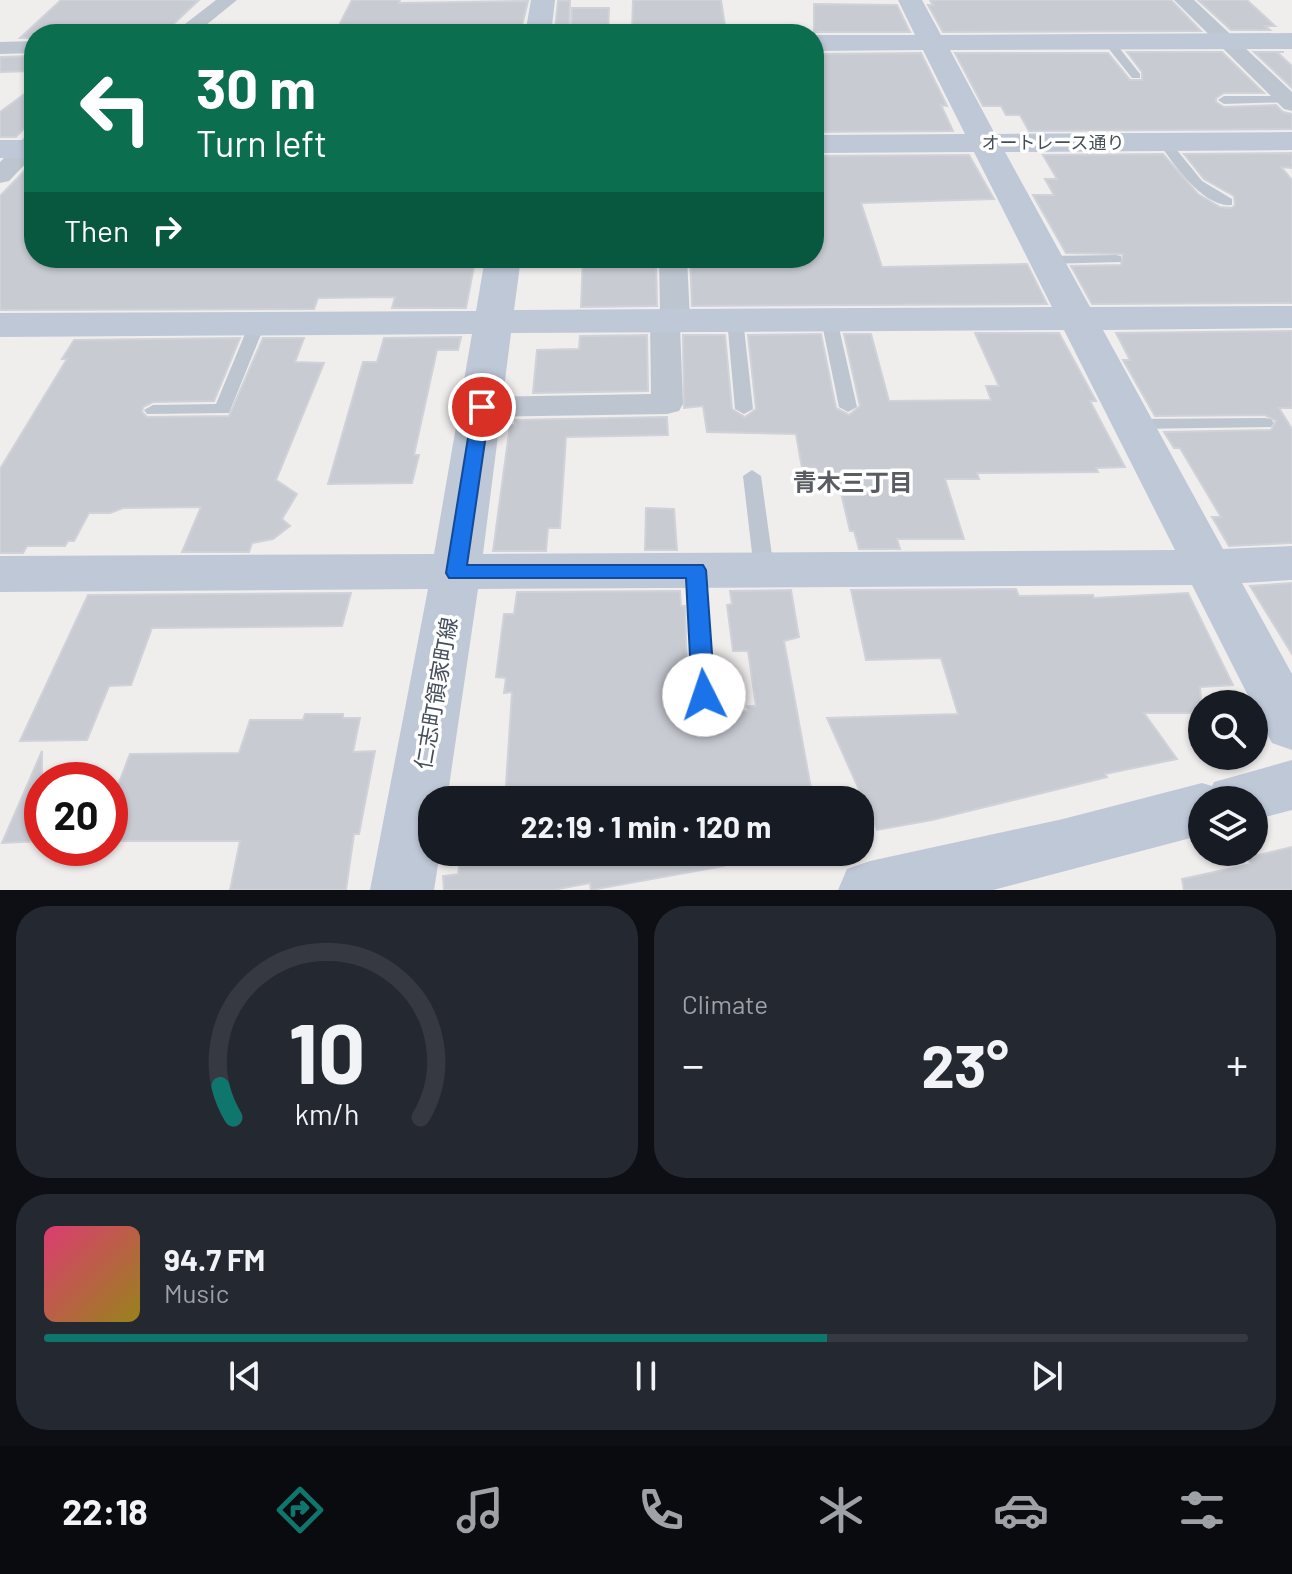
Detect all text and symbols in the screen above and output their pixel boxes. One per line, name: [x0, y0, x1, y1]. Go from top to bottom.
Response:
text: 30 m: [196, 53, 316, 120]
icon: left: [64, 56, 168, 160]
text: Turn left: [196, 121, 327, 164]
street label: オートレース通り: [981, 131, 1125, 153]
icon: right: [145, 208, 189, 252]
text: Then: [64, 212, 129, 248]
pin: [448, 373, 516, 441]
icon: arrive: [460, 385, 504, 429]
district label: 青木三丁目: [793, 467, 913, 496]
street label: 仁志町領家町線: [409, 615, 461, 771]
position arrow: [662, 653, 746, 737]
map controls: [1188, 690, 1268, 866]
button: search: [1188, 690, 1268, 770]
speed limit sign: 20: [24, 762, 128, 866]
button: layers: [1188, 786, 1268, 866]
text: 22:19 · 1 min · 120 m: [521, 808, 771, 844]
text: Climate: [682, 988, 768, 1019]
text: 10: [289, 1001, 365, 1101]
text: 23°: [921, 1028, 1009, 1100]
text: −: [682, 1037, 704, 1090]
text: +: [1226, 1037, 1248, 1090]
text: km/h: [295, 1096, 359, 1131]
text: 94.7 FM: [164, 1241, 265, 1277]
text: Music: [164, 1277, 229, 1308]
icon: previous: [223, 1354, 267, 1398]
icon: pause: [624, 1354, 668, 1398]
icon: next: [1025, 1354, 1069, 1398]
icon: directions: [272, 1482, 328, 1538]
icon: music: [452, 1482, 508, 1538]
icon: phone: [633, 1482, 689, 1538]
icon: climate: [813, 1482, 869, 1538]
icon: car: [993, 1482, 1049, 1538]
icon: filters: [1174, 1482, 1230, 1538]
text: 22:18: [62, 1489, 148, 1532]

